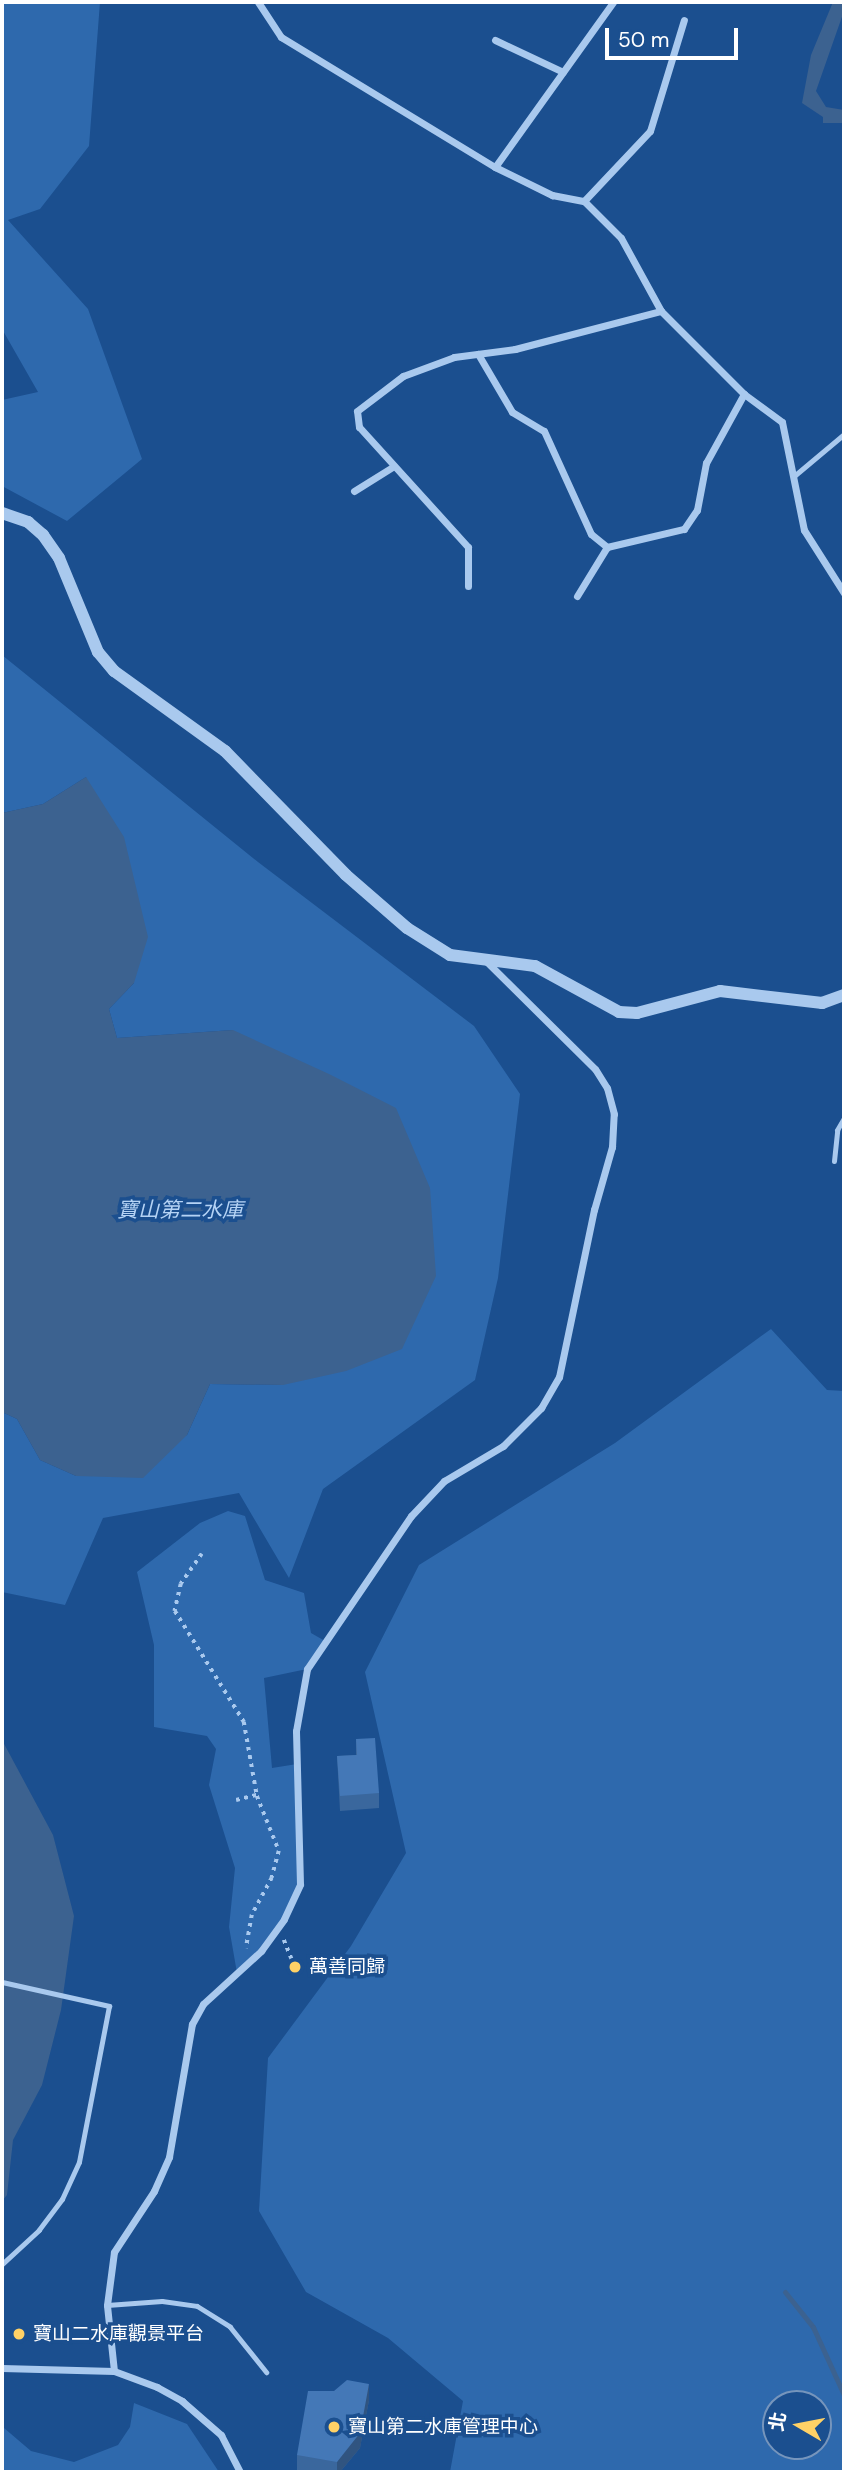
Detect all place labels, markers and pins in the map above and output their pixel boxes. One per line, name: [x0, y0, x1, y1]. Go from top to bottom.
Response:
place label: 萬善同歸: [309, 1956, 385, 1978]
marker: 萬善同歸: [287, 1959, 303, 1975]
place label: 寶山二水庫觀景平台: [33, 2323, 204, 2345]
marker: 寶山二水庫觀景平台: [11, 2326, 27, 2342]
place label: 寶山第二水庫管理中心: [348, 2416, 538, 2438]
marker: 寶山第二水庫管理中心: [326, 2419, 342, 2435]

